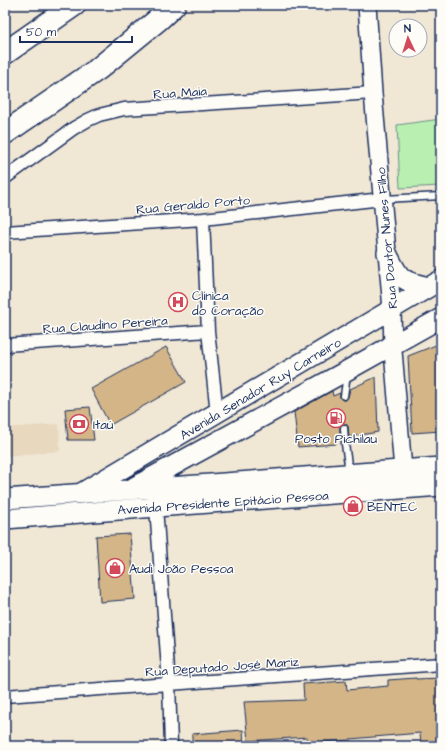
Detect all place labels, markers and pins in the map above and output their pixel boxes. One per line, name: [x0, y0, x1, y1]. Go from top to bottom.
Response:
place label: Clínica do Coração: [192, 287, 264, 320]
hospital icon: Clínica do Coração: [167, 291, 189, 313]
fuel station icon: Posto Pichilau: [325, 407, 347, 429]
bank icon: Itaú: [68, 413, 90, 435]
place label: Itaú: [93, 416, 114, 434]
place label: Posto Pichilau: [295, 430, 377, 448]
shop icon: BENTEC: [342, 495, 364, 517]
place label: BENTEC: [367, 498, 417, 516]
shop icon: Audi João Pessoa: [104, 557, 126, 579]
place label: Audi João Pessoa: [129, 560, 234, 578]

